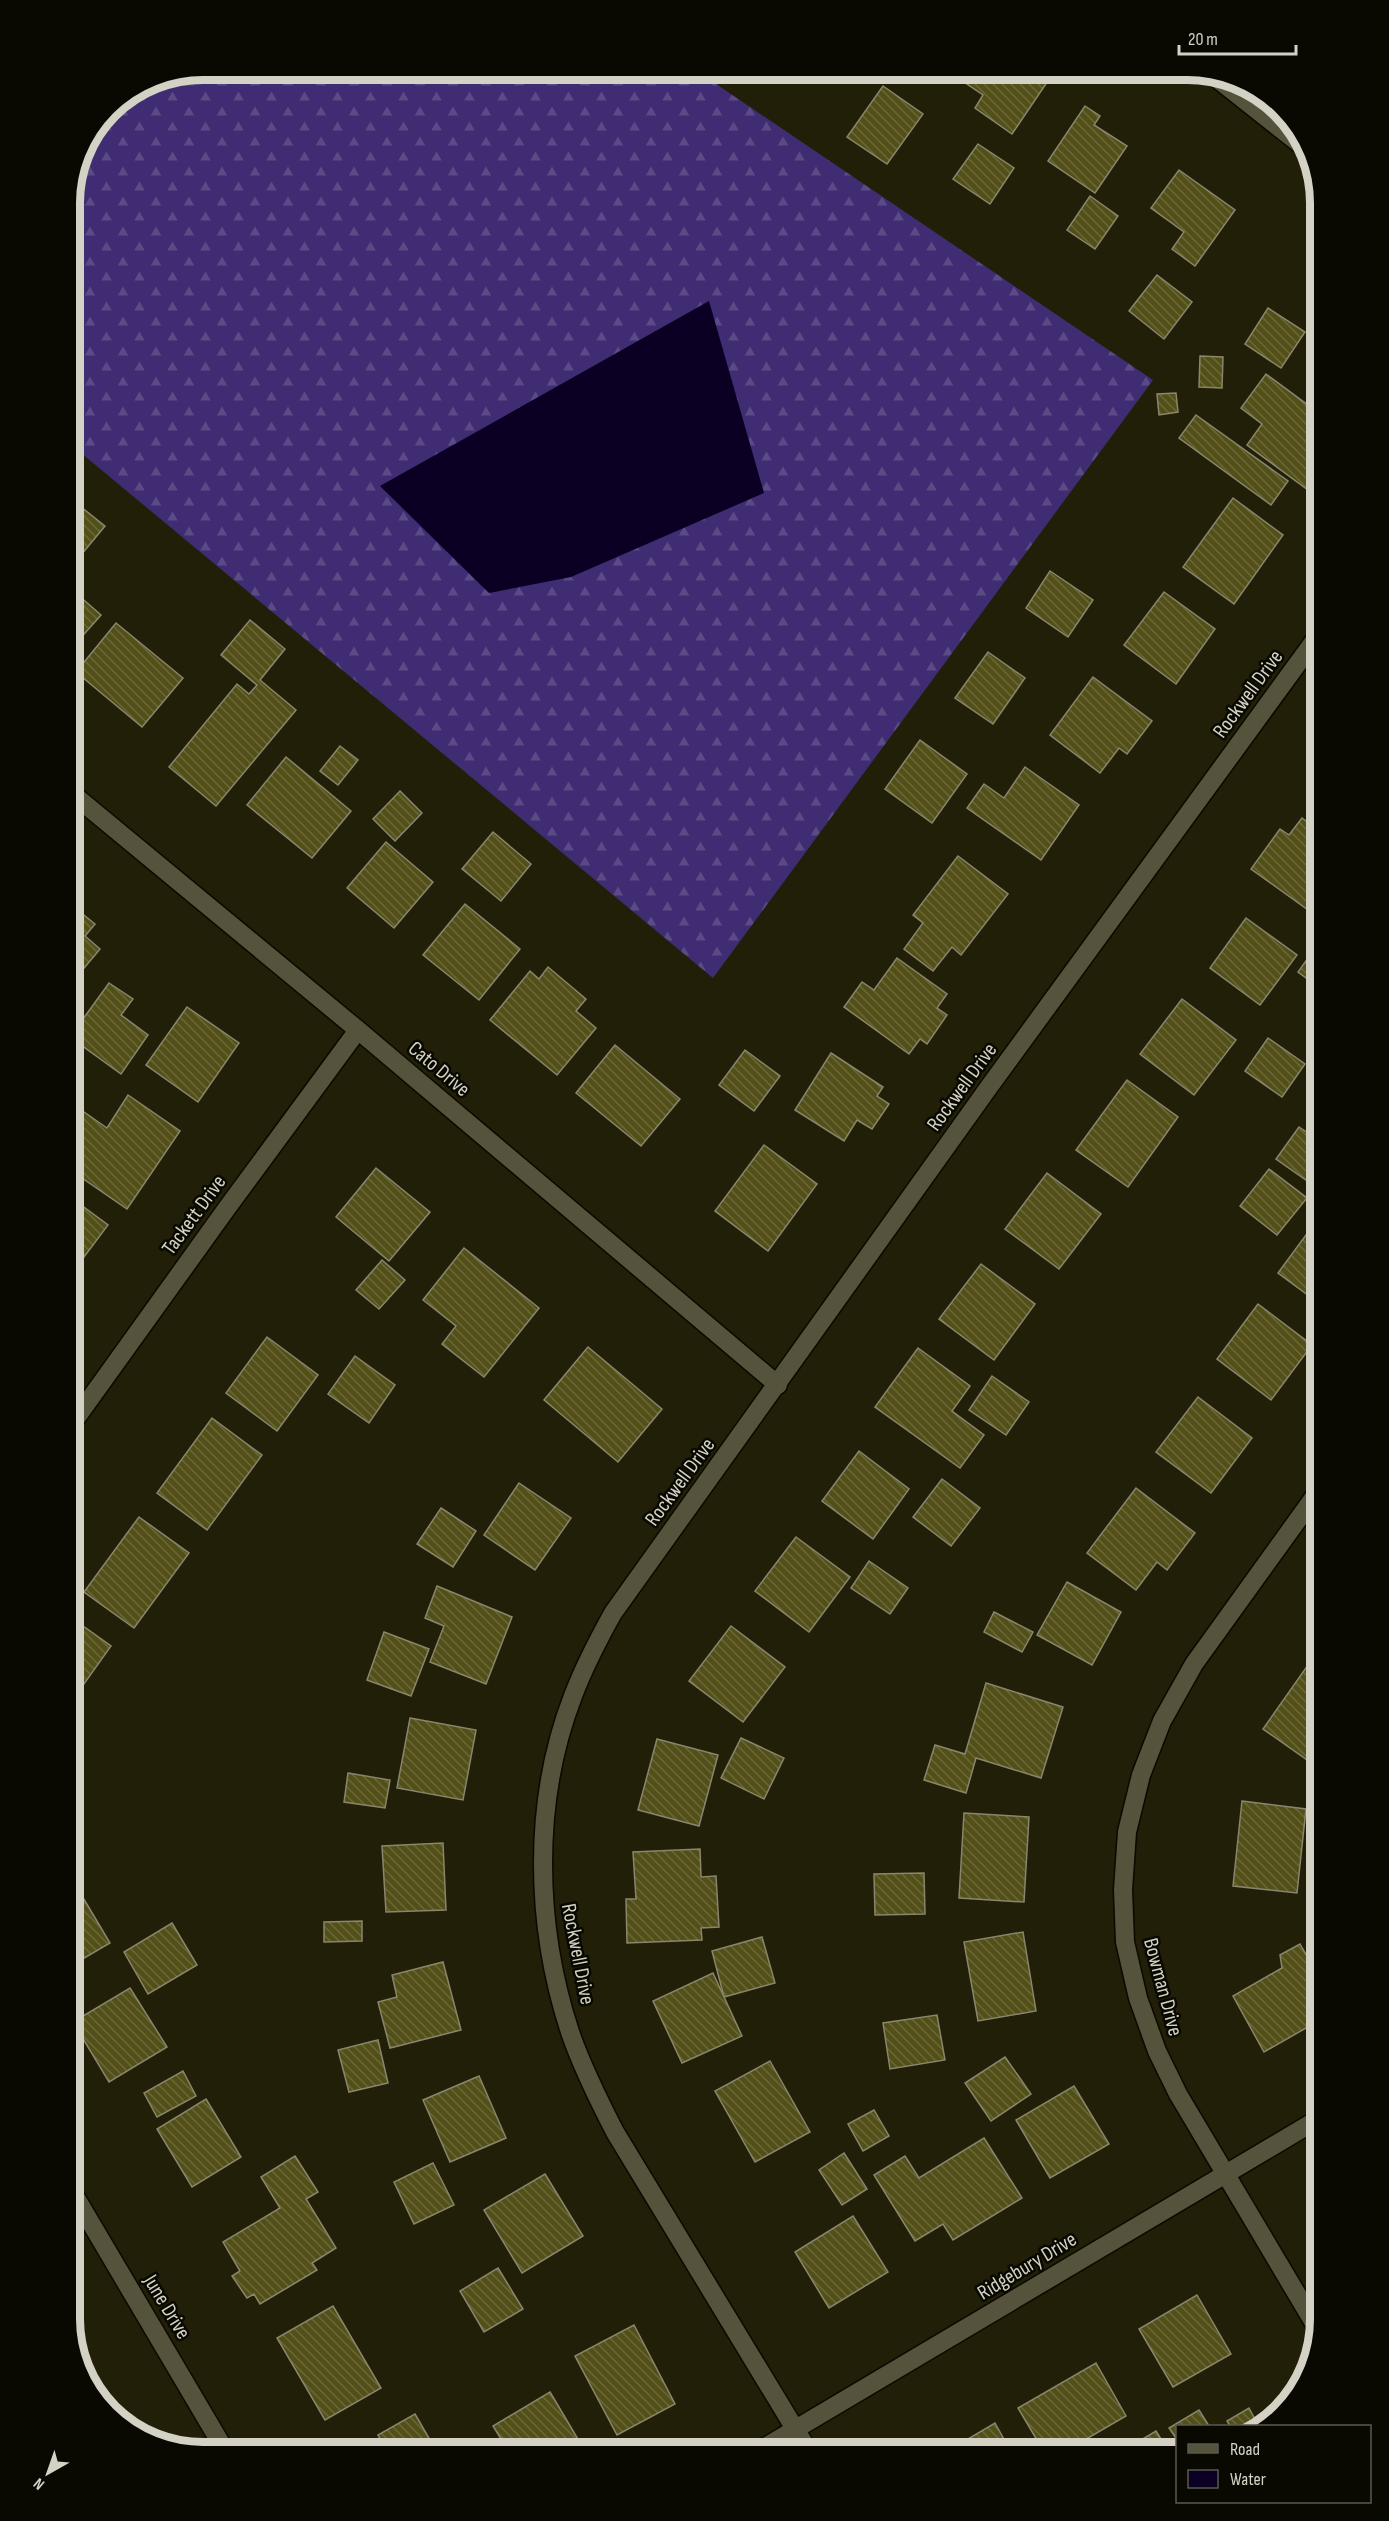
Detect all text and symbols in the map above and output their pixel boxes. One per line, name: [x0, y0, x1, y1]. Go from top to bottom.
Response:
scale bar: [1179, 18, 1296, 56]
text: 20 m: [1188, 29, 1218, 50]
street label: Rockwell Drive: [1208, 645, 1288, 743]
street label: Cato Drive: [403, 1036, 475, 1102]
street label: Rockwell Drive: [922, 1038, 1002, 1136]
street label: Tackett Drive: [157, 1170, 231, 1260]
street label: Rockwell Drive: [640, 1433, 720, 1531]
street label: Rockwell Drive: [556, 1901, 600, 2007]
street label: Bowman Drive: [1138, 1935, 1188, 2039]
street label: Ridgebury Drive: [973, 2227, 1081, 2305]
street label: June Drive: [138, 2269, 196, 2344]
legend: [1176, 2425, 1371, 2503]
text: Road: [1230, 2439, 1260, 2460]
north arrow: [18, 2443, 78, 2503]
text: Water: [1230, 2469, 1266, 2490]
text: N: [30, 2473, 49, 2493]

